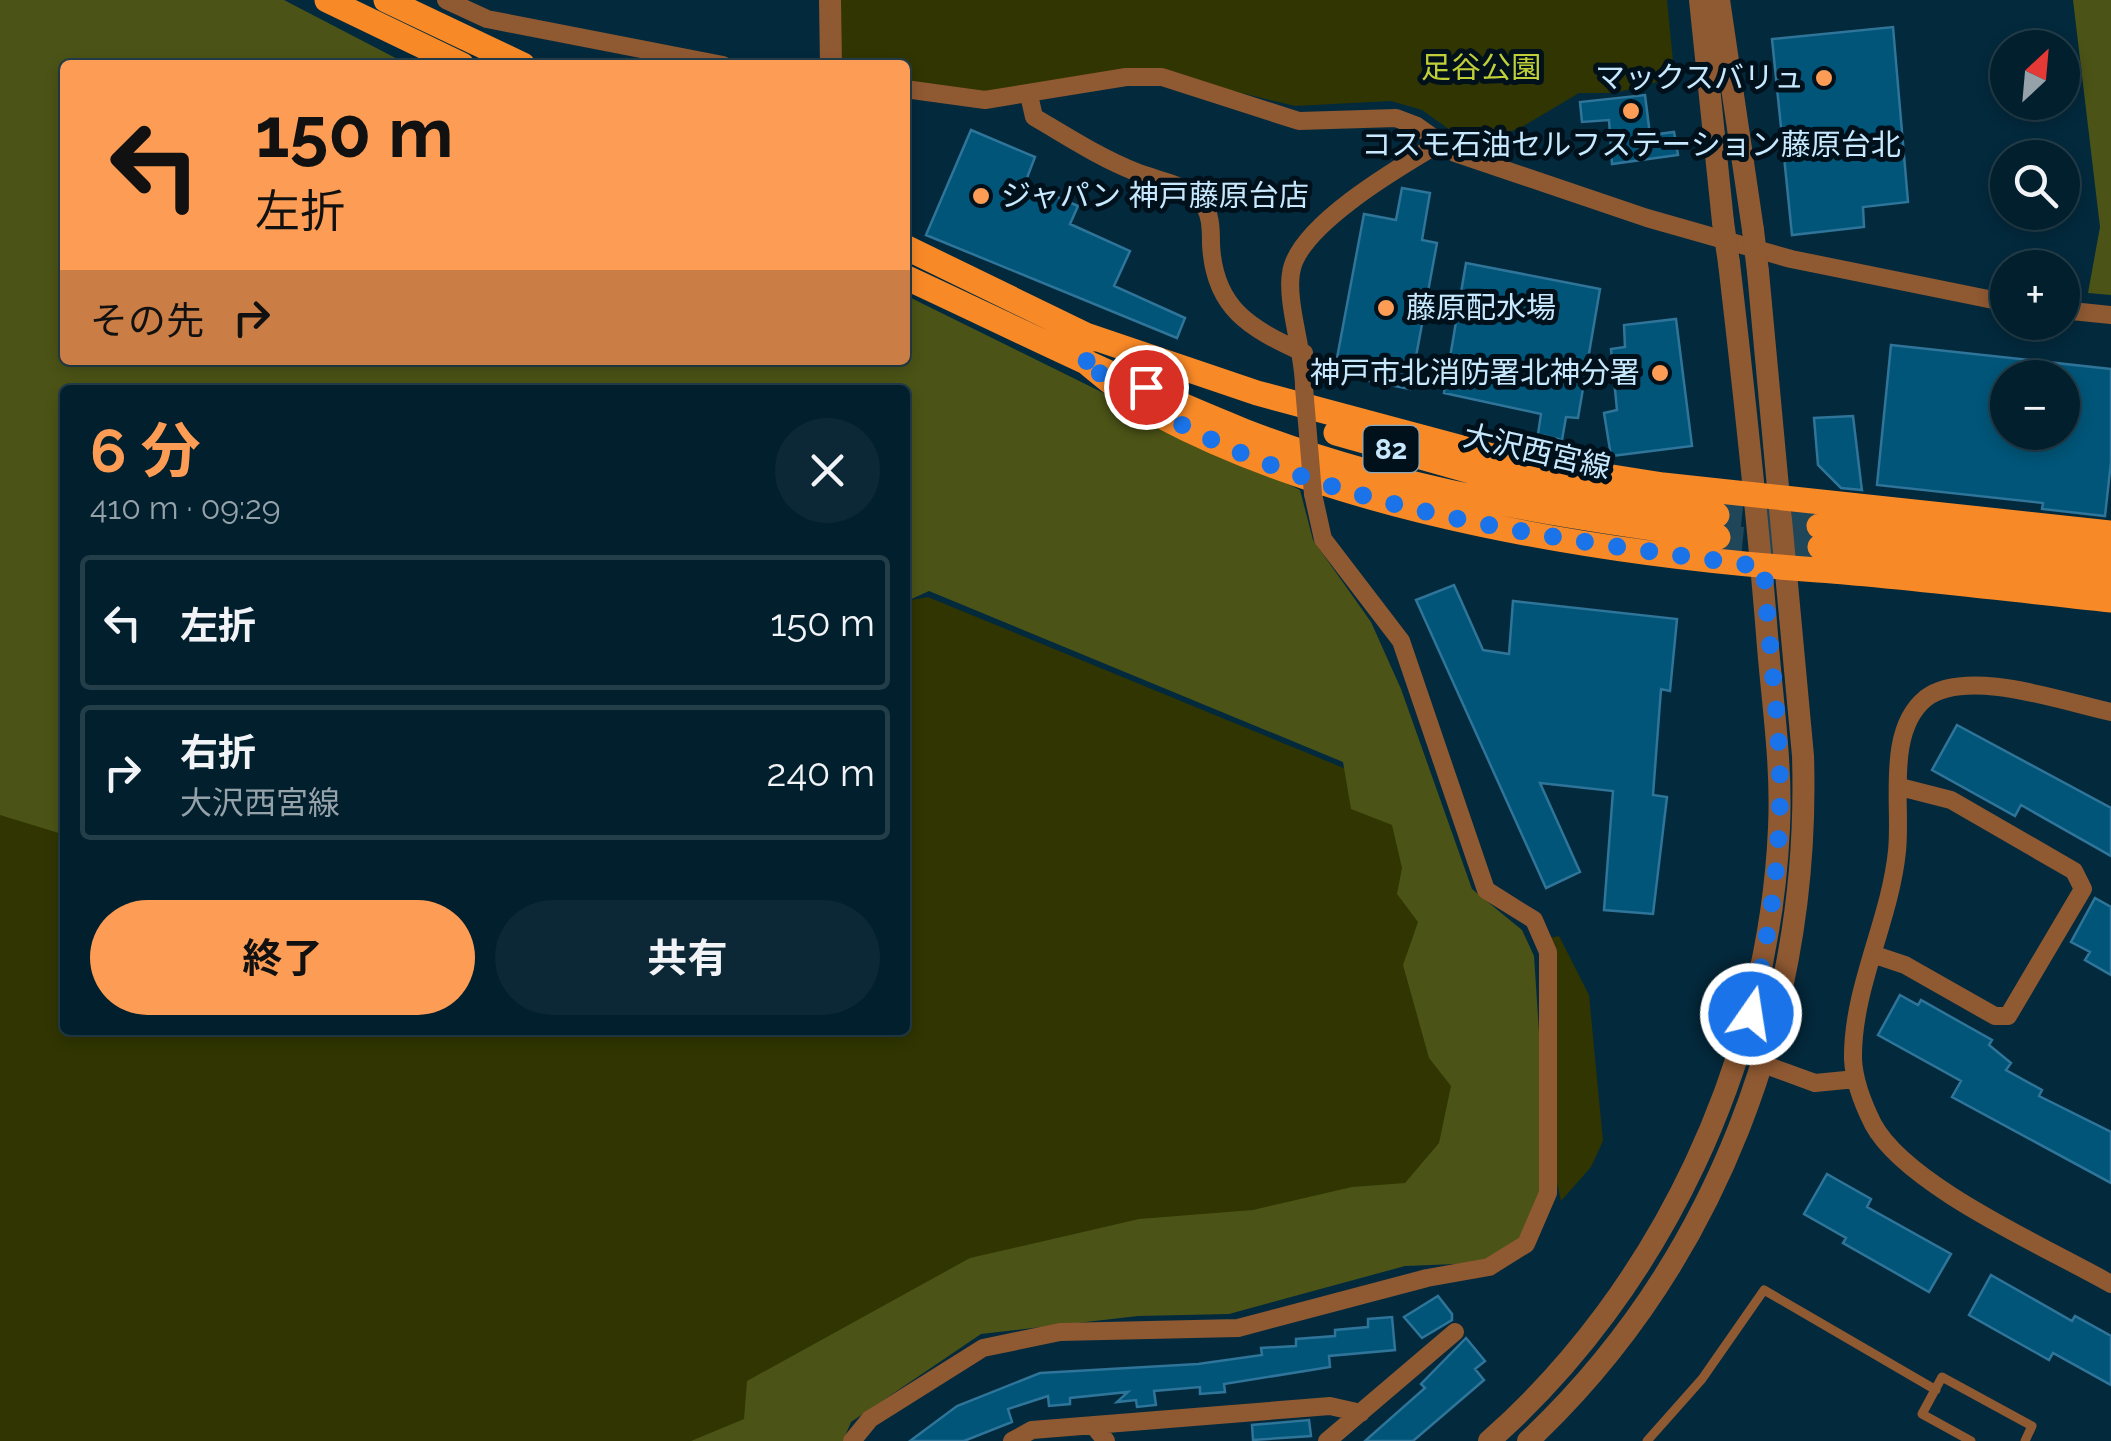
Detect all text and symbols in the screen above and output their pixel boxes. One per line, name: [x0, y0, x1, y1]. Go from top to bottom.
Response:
north arrow: [1990, 30, 2080, 120]
map controls: [1990, 30, 2080, 450]
park label: 足谷公園: [1421, 50, 1541, 85]
place label: マックスバリュ: [1595, 60, 1804, 95]
marker: マックスバリュ: [1813, 67, 1835, 89]
text: 150 m: [255, 91, 453, 173]
icon: left: [90, 100, 220, 230]
marker: コスモ石油セルフステーション藤原台北: [1620, 100, 1642, 122]
place label: コスモ石油セルフステーション藤原台北: [1361, 127, 1901, 162]
button: search: [1990, 140, 2080, 230]
place label: ジャパン 神戸藤原台店: [1001, 178, 1309, 213]
text: 左折: [255, 185, 345, 238]
marker: ジャパン 神戸藤原台店: [970, 185, 992, 207]
button: +: [1990, 250, 2080, 340]
icon: right: [224, 290, 279, 345]
place label: 藤原配水場: [1406, 290, 1556, 325]
marker: 藤原配水場: [1375, 297, 1397, 319]
text: その先: [90, 298, 204, 343]
pin: [1104, 345, 1189, 430]
place label: 神戸市北消防署北神分署: [1310, 355, 1640, 390]
icon: arrive: [1119, 360, 1174, 415]
button: −: [1990, 360, 2080, 450]
marker: 神戸市北消防署北神分署: [1649, 362, 1671, 384]
text: 6 分: [90, 416, 201, 486]
button: close: [775, 418, 880, 523]
street label: 大沢西宮線: [1460, 418, 1614, 485]
road number: 82: [1364, 426, 1418, 472]
text: 410 m · 09:29: [90, 489, 280, 526]
icon: left: [95, 595, 150, 650]
text: 150 m: [770, 600, 875, 645]
text: 左折: [180, 603, 256, 648]
text: 右折: [180, 730, 256, 775]
icon: right: [95, 745, 150, 800]
text: 240 m: [767, 750, 875, 795]
text: 大沢西宮線: [180, 784, 340, 821]
button: 終了: [90, 900, 475, 1015]
button: 共有: [495, 900, 880, 1015]
position arrow: [1699, 962, 1803, 1066]

